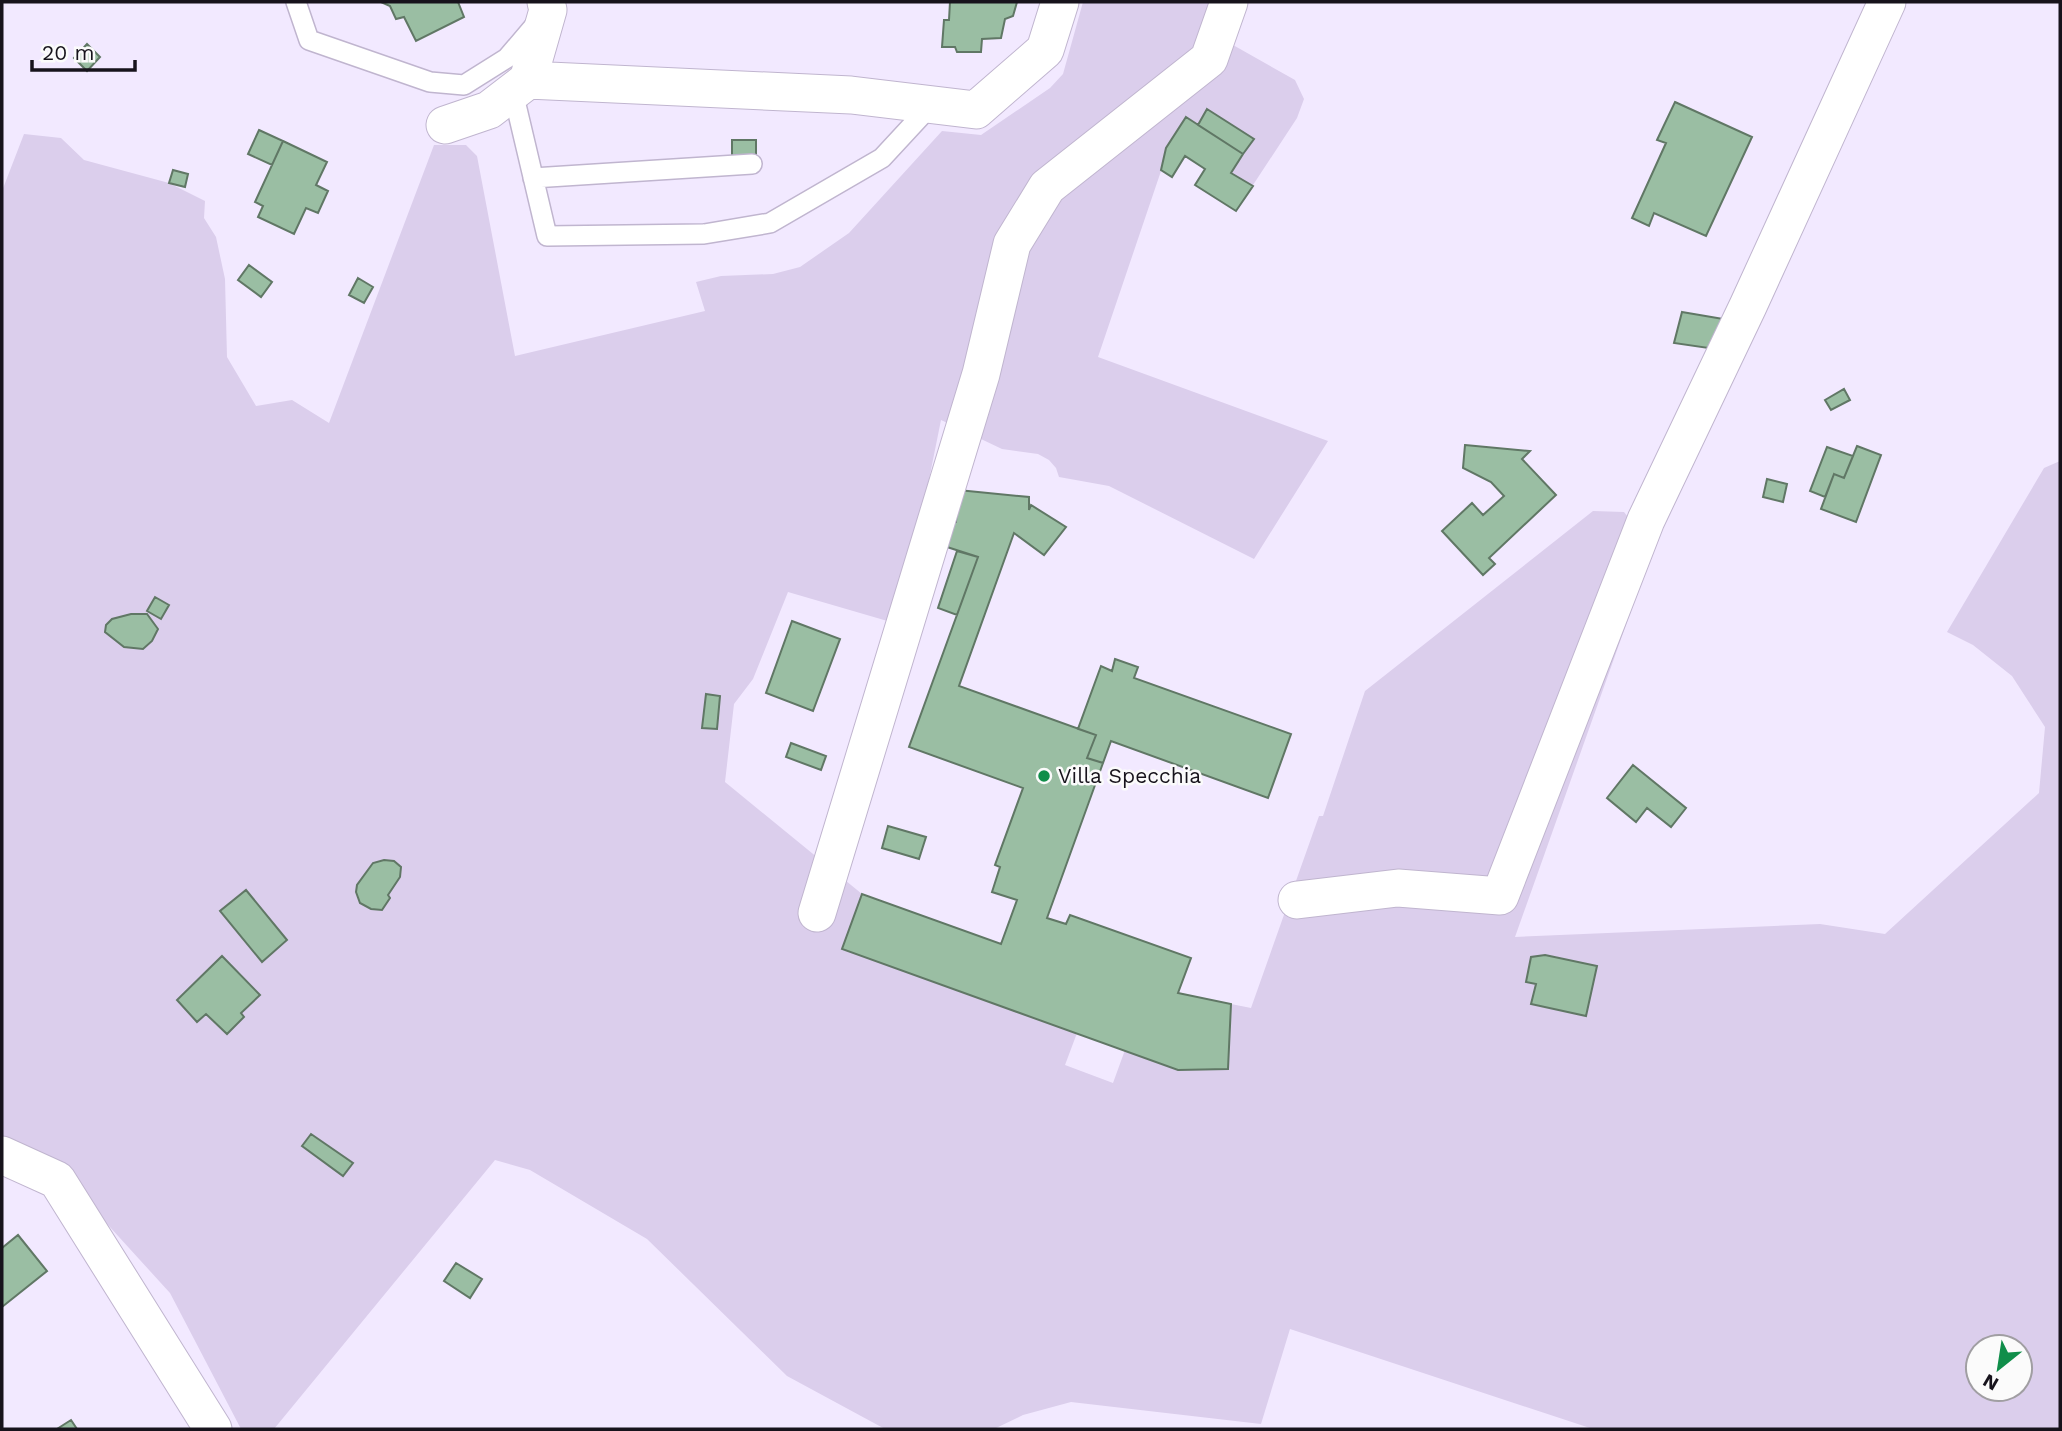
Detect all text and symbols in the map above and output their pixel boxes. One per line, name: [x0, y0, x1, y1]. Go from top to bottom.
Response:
scale bar: [32, 28, 135, 72]
text: 20 m: [42, 40, 94, 65]
place label: Villa Specchia: [1058, 763, 1201, 788]
marker: Villa Specchia: [1036, 768, 1052, 784]
north arrow: [1964, 1333, 2034, 1403]
text: N: [1979, 1369, 2003, 1396]

